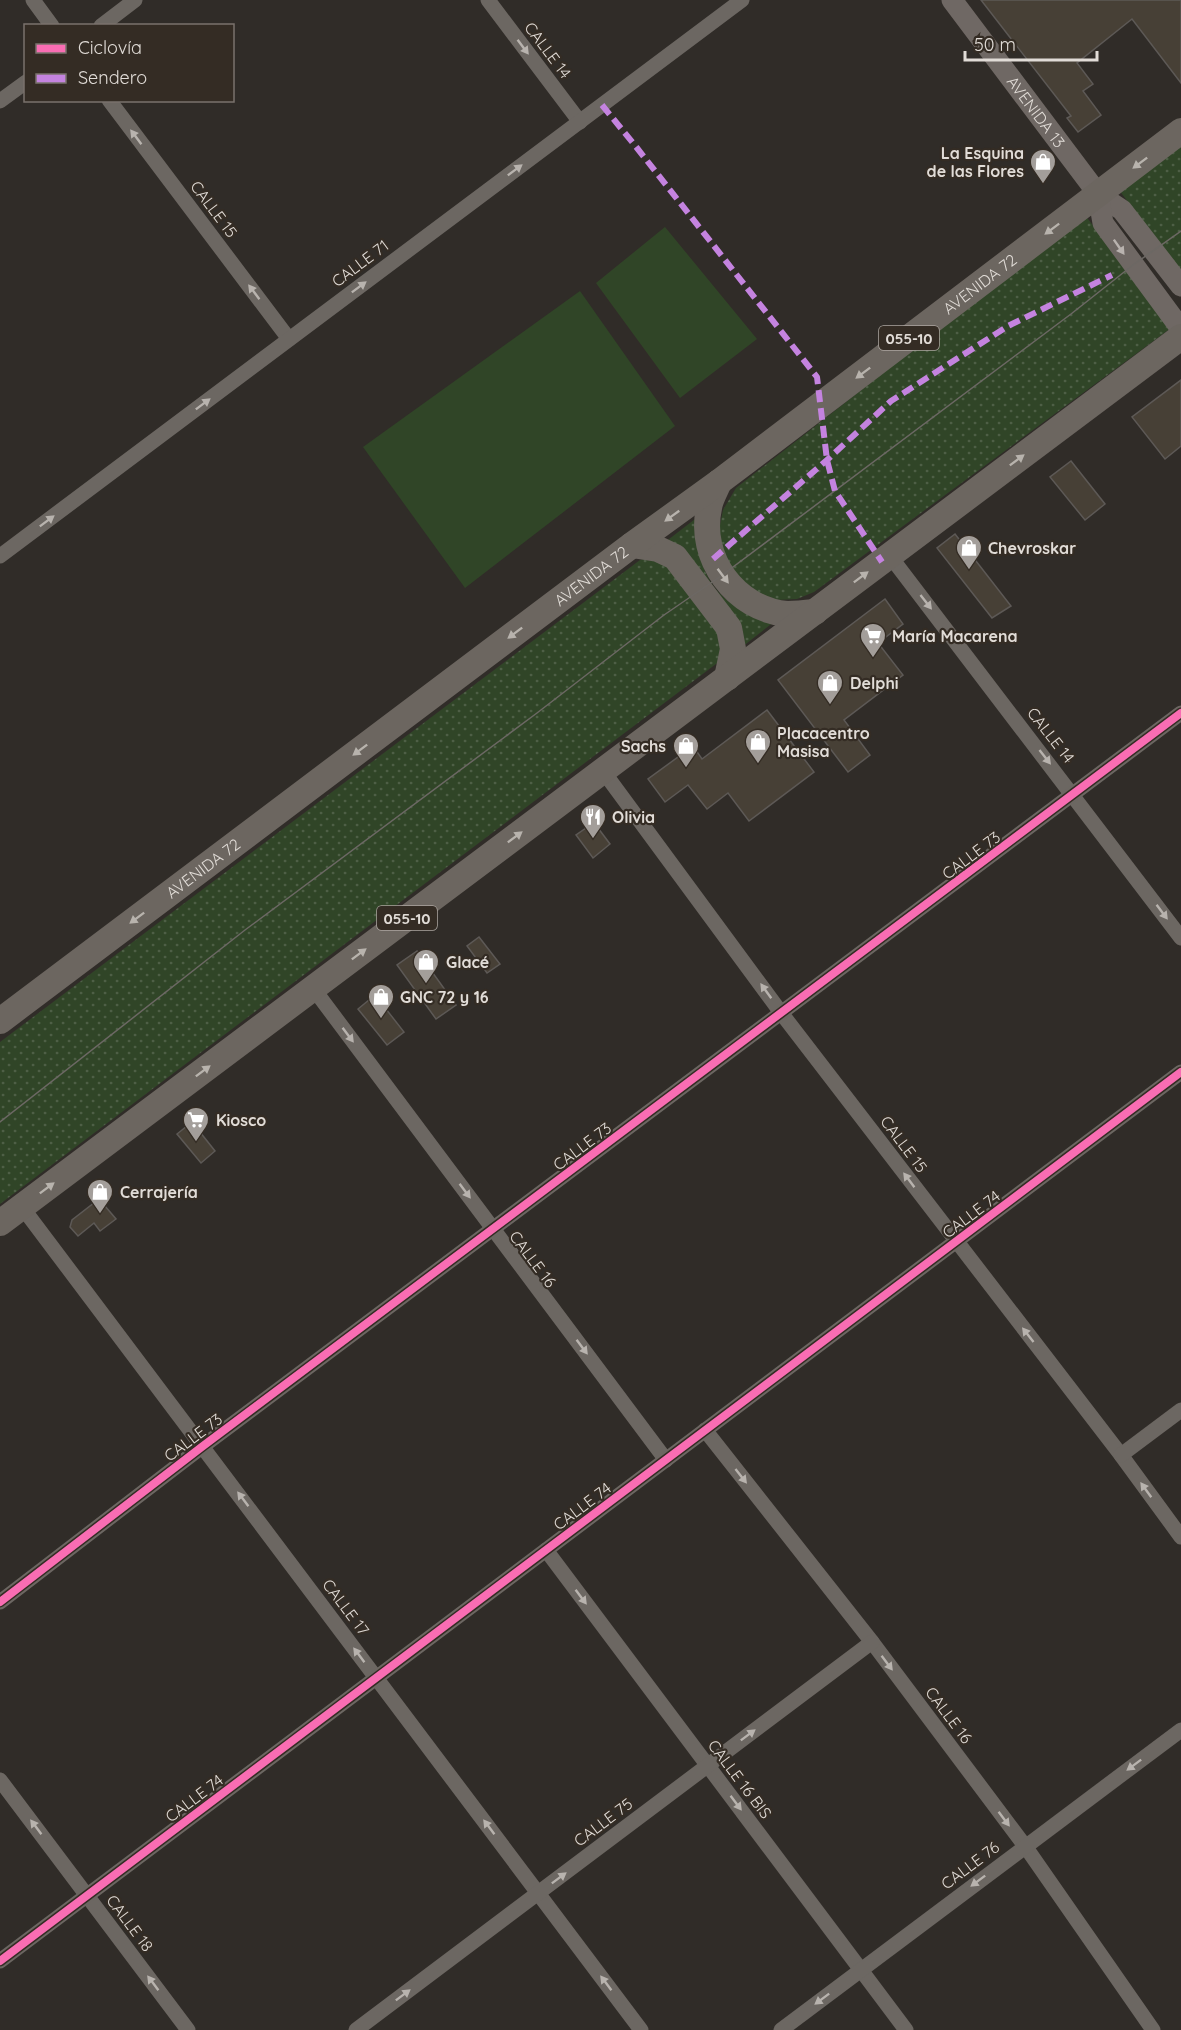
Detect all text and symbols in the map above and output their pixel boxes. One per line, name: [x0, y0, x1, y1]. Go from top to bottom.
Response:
street label: CALLE 14: [520, 18, 576, 82]
legend: [24, 24, 234, 102]
scale bar: [965, 24, 1097, 62]
text: 50 m: [974, 33, 1016, 56]
text: Ciclovía: [78, 36, 142, 59]
one-way arrow: [517, 38, 529, 54]
text: Sendero: [78, 66, 147, 89]
street label: AVENIDA 13: [1003, 72, 1070, 152]
one-way arrow: [131, 129, 143, 144]
place label: La Esquina de las Flores: [927, 143, 1024, 181]
shop icon: La Esquina de las Flores: [1028, 147, 1058, 185]
one-way arrow: [1132, 156, 1147, 168]
one-way arrow: [506, 164, 522, 176]
street label: CALLE 15: [186, 177, 242, 241]
one-way arrow: [1044, 223, 1059, 235]
street label: CALLE 71: [328, 235, 392, 291]
one-way arrow: [1113, 239, 1125, 254]
street label: AVENIDA 72: [939, 249, 1021, 318]
one-way arrow: [350, 281, 366, 293]
one-way arrow: [248, 285, 260, 301]
road number: 055-10: [879, 326, 939, 350]
one-way arrow: [855, 366, 871, 379]
one-way arrow: [194, 398, 210, 410]
one-way arrow: [1010, 455, 1025, 467]
one-way arrow: [664, 510, 680, 522]
one-way arrow: [38, 515, 54, 527]
shop icon: Chevroskar: [954, 533, 984, 571]
place label: Chevroskar: [988, 538, 1076, 558]
street label: AVENIDA 72: [550, 541, 632, 610]
one-way arrow: [717, 569, 729, 584]
one-way arrow: [854, 572, 869, 584]
one-way arrow: [919, 594, 932, 610]
supermarket icon: María Macarena: [858, 621, 888, 659]
one-way arrow: [508, 626, 523, 638]
place label: María Macarena: [892, 626, 1018, 646]
shop icon: Delphi: [815, 668, 845, 706]
place label: Delphi: [850, 673, 899, 693]
street label: CALLE 14: [1023, 703, 1079, 767]
place label: Placacentro Masisa: [777, 723, 870, 761]
shop icon: Placacentro Masisa: [743, 727, 773, 765]
shop icon: Sachs: [671, 731, 701, 769]
place label: Sachs: [621, 736, 666, 756]
one-way arrow: [352, 744, 368, 756]
one-way arrow: [1038, 749, 1050, 764]
restaurant icon: Olivia: [578, 802, 608, 840]
place label: Olivia: [612, 807, 655, 827]
street label: CALLE 73: [938, 827, 1004, 883]
one-way arrow: [507, 831, 523, 843]
street label: AVENIDA 72: [162, 834, 244, 903]
one-way arrow: [1156, 904, 1168, 920]
road number: 055-10: [377, 906, 437, 930]
one-way arrow: [129, 912, 145, 924]
shop icon: Glacé: [411, 947, 441, 985]
one-way arrow: [351, 948, 367, 960]
place label: Glacé: [446, 952, 489, 972]
shop icon: GNC 72 y 16: [366, 982, 396, 1020]
one-way arrow: [760, 984, 772, 999]
place label: GNC 72 y 16: [400, 987, 489, 1007]
one-way arrow: [342, 1027, 355, 1043]
one-way arrow: [195, 1065, 210, 1077]
supermarket icon: Kiosco: [181, 1105, 211, 1143]
place label: Kiosco: [216, 1110, 266, 1130]
street label: CALLE 15: [876, 1112, 932, 1176]
street label: CALLE 73: [549, 1118, 615, 1174]
one-way arrow: [903, 1172, 915, 1188]
shop icon: Cerrajería: [85, 1177, 115, 1215]
one-way arrow: [39, 1181, 55, 1194]
place label: Cerrajería: [120, 1182, 198, 1202]
one-way arrow: [459, 1183, 471, 1198]
street label: CALLE 74: [938, 1186, 1004, 1242]
street label: CALLE 16: [505, 1227, 561, 1292]
one-way arrow: [1022, 1327, 1034, 1342]
one-way arrow: [576, 1339, 588, 1355]
street label: CALLE 73: [160, 1409, 226, 1465]
one-way arrow: [735, 1468, 748, 1484]
street label: CALLE 74: [549, 1478, 615, 1534]
one-way arrow: [1141, 1482, 1153, 1497]
one-way arrow: [237, 1491, 249, 1506]
street label: CALLE 17: [318, 1575, 374, 1639]
one-way arrow: [575, 1589, 587, 1605]
one-way arrow: [353, 1647, 365, 1663]
one-way arrow: [881, 1655, 893, 1670]
street label: CALLE 16: [921, 1683, 977, 1748]
one-way arrow: [740, 1729, 756, 1741]
street label: CALLE 16 BIS: [704, 1736, 776, 1822]
one-way arrow: [1127, 1758, 1142, 1770]
street label: CALLE 74: [161, 1770, 227, 1826]
street label: CALLE 75: [570, 1793, 636, 1851]
one-way arrow: [730, 1795, 742, 1811]
one-way arrow: [998, 1811, 1010, 1826]
one-way arrow: [30, 1820, 42, 1835]
one-way arrow: [484, 1820, 496, 1835]
street label: CALLE 76: [937, 1836, 1003, 1893]
one-way arrow: [551, 1872, 567, 1884]
one-way arrow: [970, 1875, 985, 1887]
street label: CALLE 18: [102, 1891, 158, 1955]
one-way arrow: [147, 1976, 159, 1991]
one-way arrow: [601, 1976, 613, 1991]
one-way arrow: [395, 1989, 411, 2001]
one-way arrow: [814, 1992, 830, 2005]

